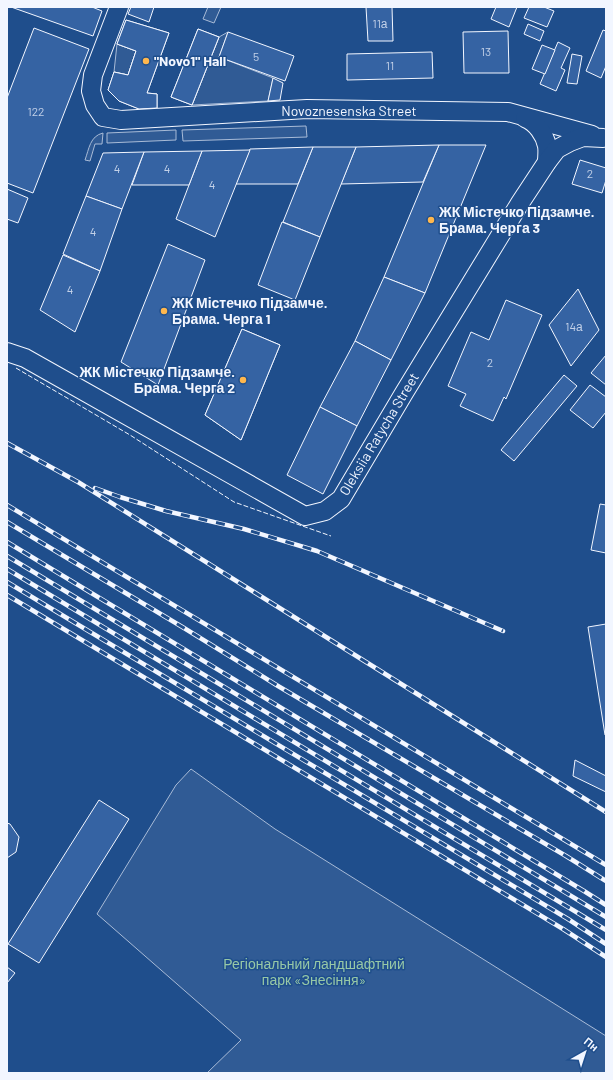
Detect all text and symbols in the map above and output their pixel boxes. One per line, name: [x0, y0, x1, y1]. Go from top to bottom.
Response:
house number: 11а: [372, 16, 388, 30]
house number: 13: [481, 44, 491, 58]
house number: 5: [253, 49, 259, 63]
place label: "Novo1" Hall: [154, 52, 226, 69]
marker: "Novo1" Hall: [141, 56, 151, 66]
house number: 11: [386, 58, 394, 72]
street label: Novoznesenska Street: [281, 102, 417, 119]
house number: 122: [27, 104, 45, 118]
house number: 4: [114, 161, 120, 175]
house number: 4: [164, 161, 170, 175]
house number: 2: [587, 166, 593, 180]
house number: 4: [209, 177, 215, 191]
place label: ЖК Містечко Підзамче. Брама. Черга 3: [438, 203, 595, 236]
marker: ЖК Містечко Підзамче. Брама. Черга 3: [426, 215, 436, 225]
house number: 4: [90, 224, 96, 238]
house number: 4: [67, 282, 73, 296]
place label: ЖК Містечко Підзамче. Брама. Черга 1: [171, 294, 328, 327]
marker: ЖК Містечко Підзамче. Брама. Черга 1: [159, 306, 169, 316]
house number: 14а: [565, 319, 583, 333]
house number: 2: [487, 355, 493, 369]
place label: ЖК Містечко Підзамче. Брама. Черга 2: [78, 363, 235, 396]
street label: Oleksiia Ratycha Street: [335, 369, 422, 498]
marker: ЖК Містечко Підзамче. Брама. Черга 2: [238, 375, 248, 385]
park label: Регіональний ландшафтний парк «Знесіння»: [223, 955, 405, 988]
north arrow: [565, 1032, 605, 1072]
text: Пн: [582, 1034, 601, 1053]

